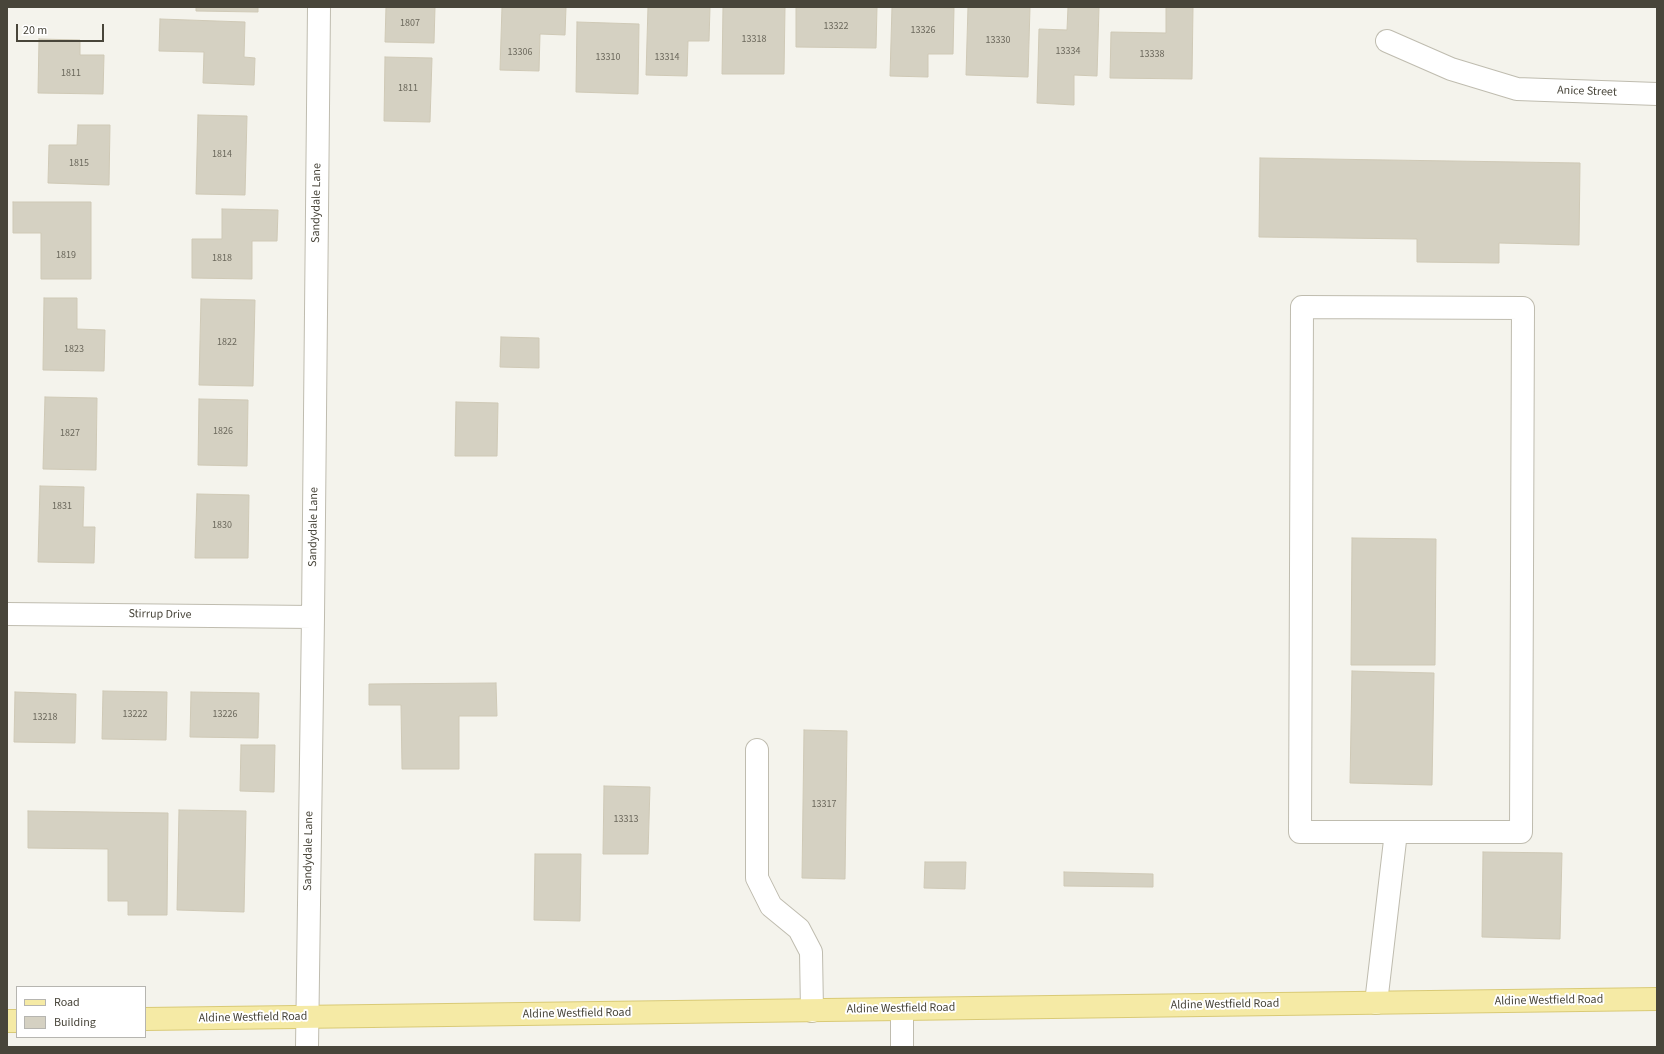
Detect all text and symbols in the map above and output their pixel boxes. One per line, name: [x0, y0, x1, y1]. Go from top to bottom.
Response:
scale bar: [18, 16, 106, 42]
house number: 1807: [400, 18, 420, 30]
house number: 13322: [824, 21, 848, 33]
text: 20 m: [23, 22, 47, 39]
house number: 13326: [911, 25, 935, 37]
house number: 13318: [742, 34, 766, 46]
house number: 13330: [986, 35, 1010, 47]
house number: 13334: [1056, 46, 1080, 58]
house number: 13306: [508, 47, 532, 59]
house number: 13338: [1140, 49, 1164, 61]
house number: 13310: [596, 52, 620, 64]
house number: 13314: [655, 52, 679, 64]
house number: 1811: [61, 68, 81, 80]
house number: 1811: [398, 83, 418, 95]
street label: Anice Street: [1557, 84, 1617, 100]
house number: 1814: [212, 149, 232, 161]
house number: 1815: [69, 158, 89, 170]
street label: Sandydale Lane: [309, 163, 325, 243]
house number: 1819: [56, 250, 76, 262]
house number: 1818: [212, 253, 232, 265]
house number: 1822: [217, 337, 237, 349]
house number: 1823: [64, 344, 84, 356]
house number: 1826: [213, 426, 233, 438]
house number: 1827: [60, 428, 80, 440]
street label: Sandydale Lane: [306, 487, 322, 567]
house number: 1831: [52, 501, 72, 513]
house number: 1830: [212, 520, 232, 532]
street label: Stirrup Drive: [128, 607, 192, 623]
house number: 13222: [123, 709, 147, 721]
house number: 13226: [213, 709, 237, 721]
house number: 13218: [33, 712, 57, 724]
house number: 13317: [812, 799, 836, 811]
street label: Sandydale Lane: [301, 811, 317, 891]
house number: 13313: [614, 814, 638, 826]
legend: [16, 986, 146, 1038]
street label: Aldine Westfield Road: [1495, 993, 1603, 1009]
text: Road: [54, 994, 80, 1011]
street label: Aldine Westfield Road: [1171, 997, 1279, 1013]
street label: Aldine Westfield Road: [847, 1001, 955, 1017]
street label: Aldine Westfield Road: [523, 1006, 631, 1022]
street label: Aldine Westfield Road: [199, 1010, 307, 1026]
text: Building: [54, 1014, 96, 1031]

